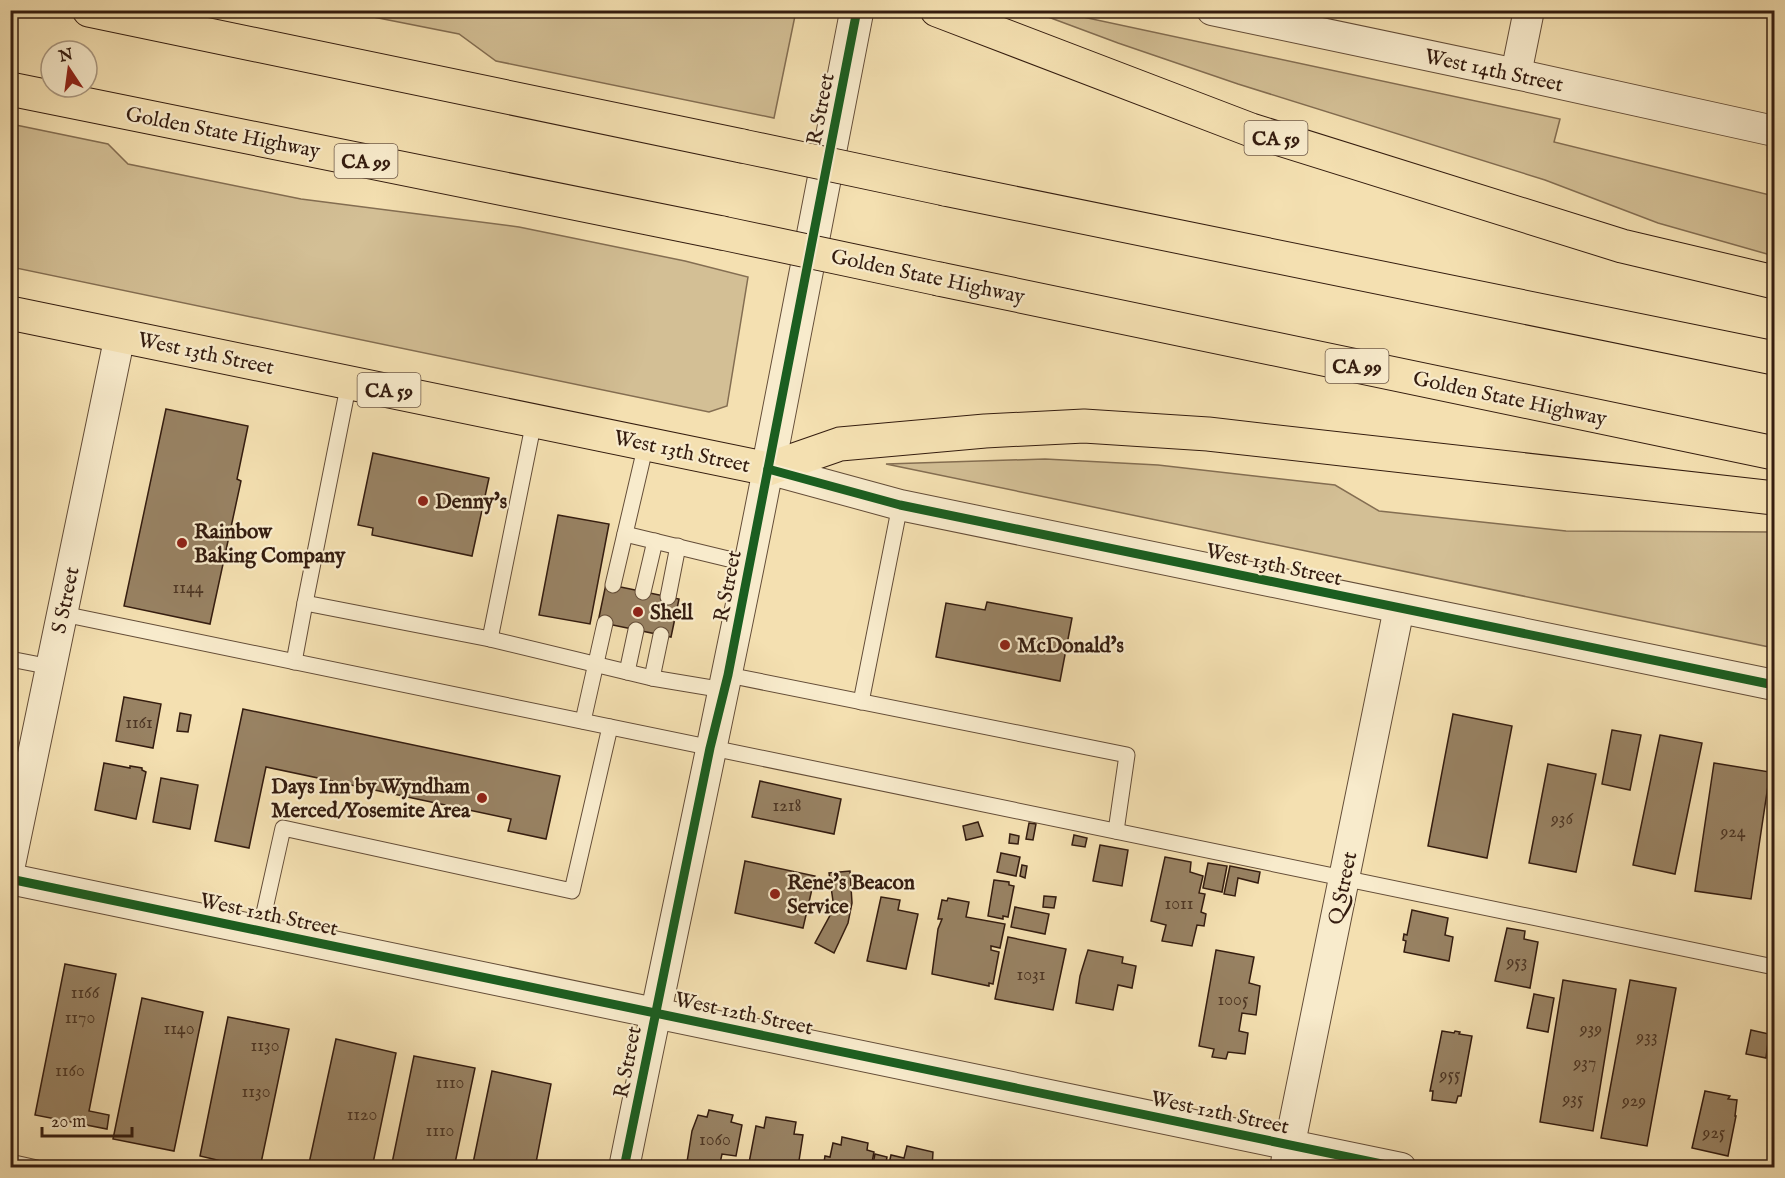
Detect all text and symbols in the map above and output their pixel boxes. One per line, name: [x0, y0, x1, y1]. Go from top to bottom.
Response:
north arrow: [39, 39, 99, 99]
street label: West 14th Street: [1422, 44, 1565, 99]
text: N: [56, 45, 75, 68]
street label: R Street: [801, 71, 842, 148]
street label: Golden State Highway: [123, 101, 323, 166]
road number: CA 59: [1244, 121, 1308, 155]
road number: CA 99: [334, 144, 398, 178]
street label: Golden State Highway: [828, 244, 1028, 311]
street label: West 13th Street: [135, 327, 276, 382]
road number: CA 99: [1326, 349, 1388, 383]
street label: Golden State Highway: [1410, 366, 1610, 433]
road number: CA 59: [358, 373, 420, 407]
street label: West 13th Street: [611, 425, 752, 480]
place label: Denny's: [435, 489, 507, 516]
marker: Denny's: [416, 494, 430, 508]
place label: Rainbow Baking Company: [194, 519, 346, 570]
marker: Rainbow Baking Company: [175, 536, 189, 550]
street label: West 13th Street: [1203, 538, 1344, 593]
street label: R Street: [708, 548, 749, 625]
street label: S Street: [46, 564, 87, 636]
house number: 1144: [172, 577, 204, 600]
place label: Shell: [650, 600, 694, 627]
marker: Shell: [631, 605, 645, 619]
place label: McDonald's: [1017, 633, 1124, 660]
marker: McDonald's: [998, 638, 1012, 652]
house number: 1161: [125, 712, 153, 735]
place label: Days Inn by Wyndham Merced/Yosemite Area: [271, 774, 471, 825]
marker: Days Inn by Wyndham Merced/Yosemite Area: [475, 791, 489, 805]
house number: 1218: [773, 795, 801, 818]
house number: 936: [1550, 808, 1573, 831]
house number: 924: [1719, 821, 1746, 844]
street label: Q Street: [1323, 849, 1364, 927]
place label: Rene's Beacon Service: [787, 870, 915, 921]
marker: Rene's Beacon Service: [768, 887, 782, 901]
street label: West 12th Street: [197, 888, 340, 943]
house number: 1011: [1165, 893, 1193, 916]
house number: 953: [1505, 951, 1528, 974]
house number: 1031: [1017, 964, 1045, 987]
house number: 1166: [71, 982, 100, 1005]
street label: West 12th Street: [672, 987, 815, 1042]
house number: 1005: [1218, 989, 1249, 1012]
house number: 1170: [65, 1007, 95, 1030]
house number: 1140: [163, 1018, 195, 1041]
house number: 939: [1579, 1018, 1602, 1041]
street label: R Street: [608, 1024, 649, 1101]
house number: 933: [1635, 1026, 1658, 1049]
house number: 1130: [251, 1035, 279, 1058]
house number: 937: [1572, 1052, 1597, 1075]
house number: 1160: [55, 1060, 85, 1083]
house number: 955: [1439, 1064, 1461, 1087]
house number: 1110: [436, 1072, 464, 1095]
house number: 1130: [242, 1081, 270, 1104]
street label: West 12th Street: [1148, 1086, 1291, 1141]
house number: 935: [1561, 1088, 1584, 1111]
house number: 929: [1621, 1090, 1646, 1113]
scale bar: [42, 1100, 132, 1138]
house number: 1120: [347, 1104, 377, 1127]
text: 20 m: [51, 1111, 86, 1134]
house number: 1110: [426, 1120, 454, 1143]
house number: 925: [1702, 1122, 1726, 1145]
house number: 1060: [699, 1129, 731, 1152]

